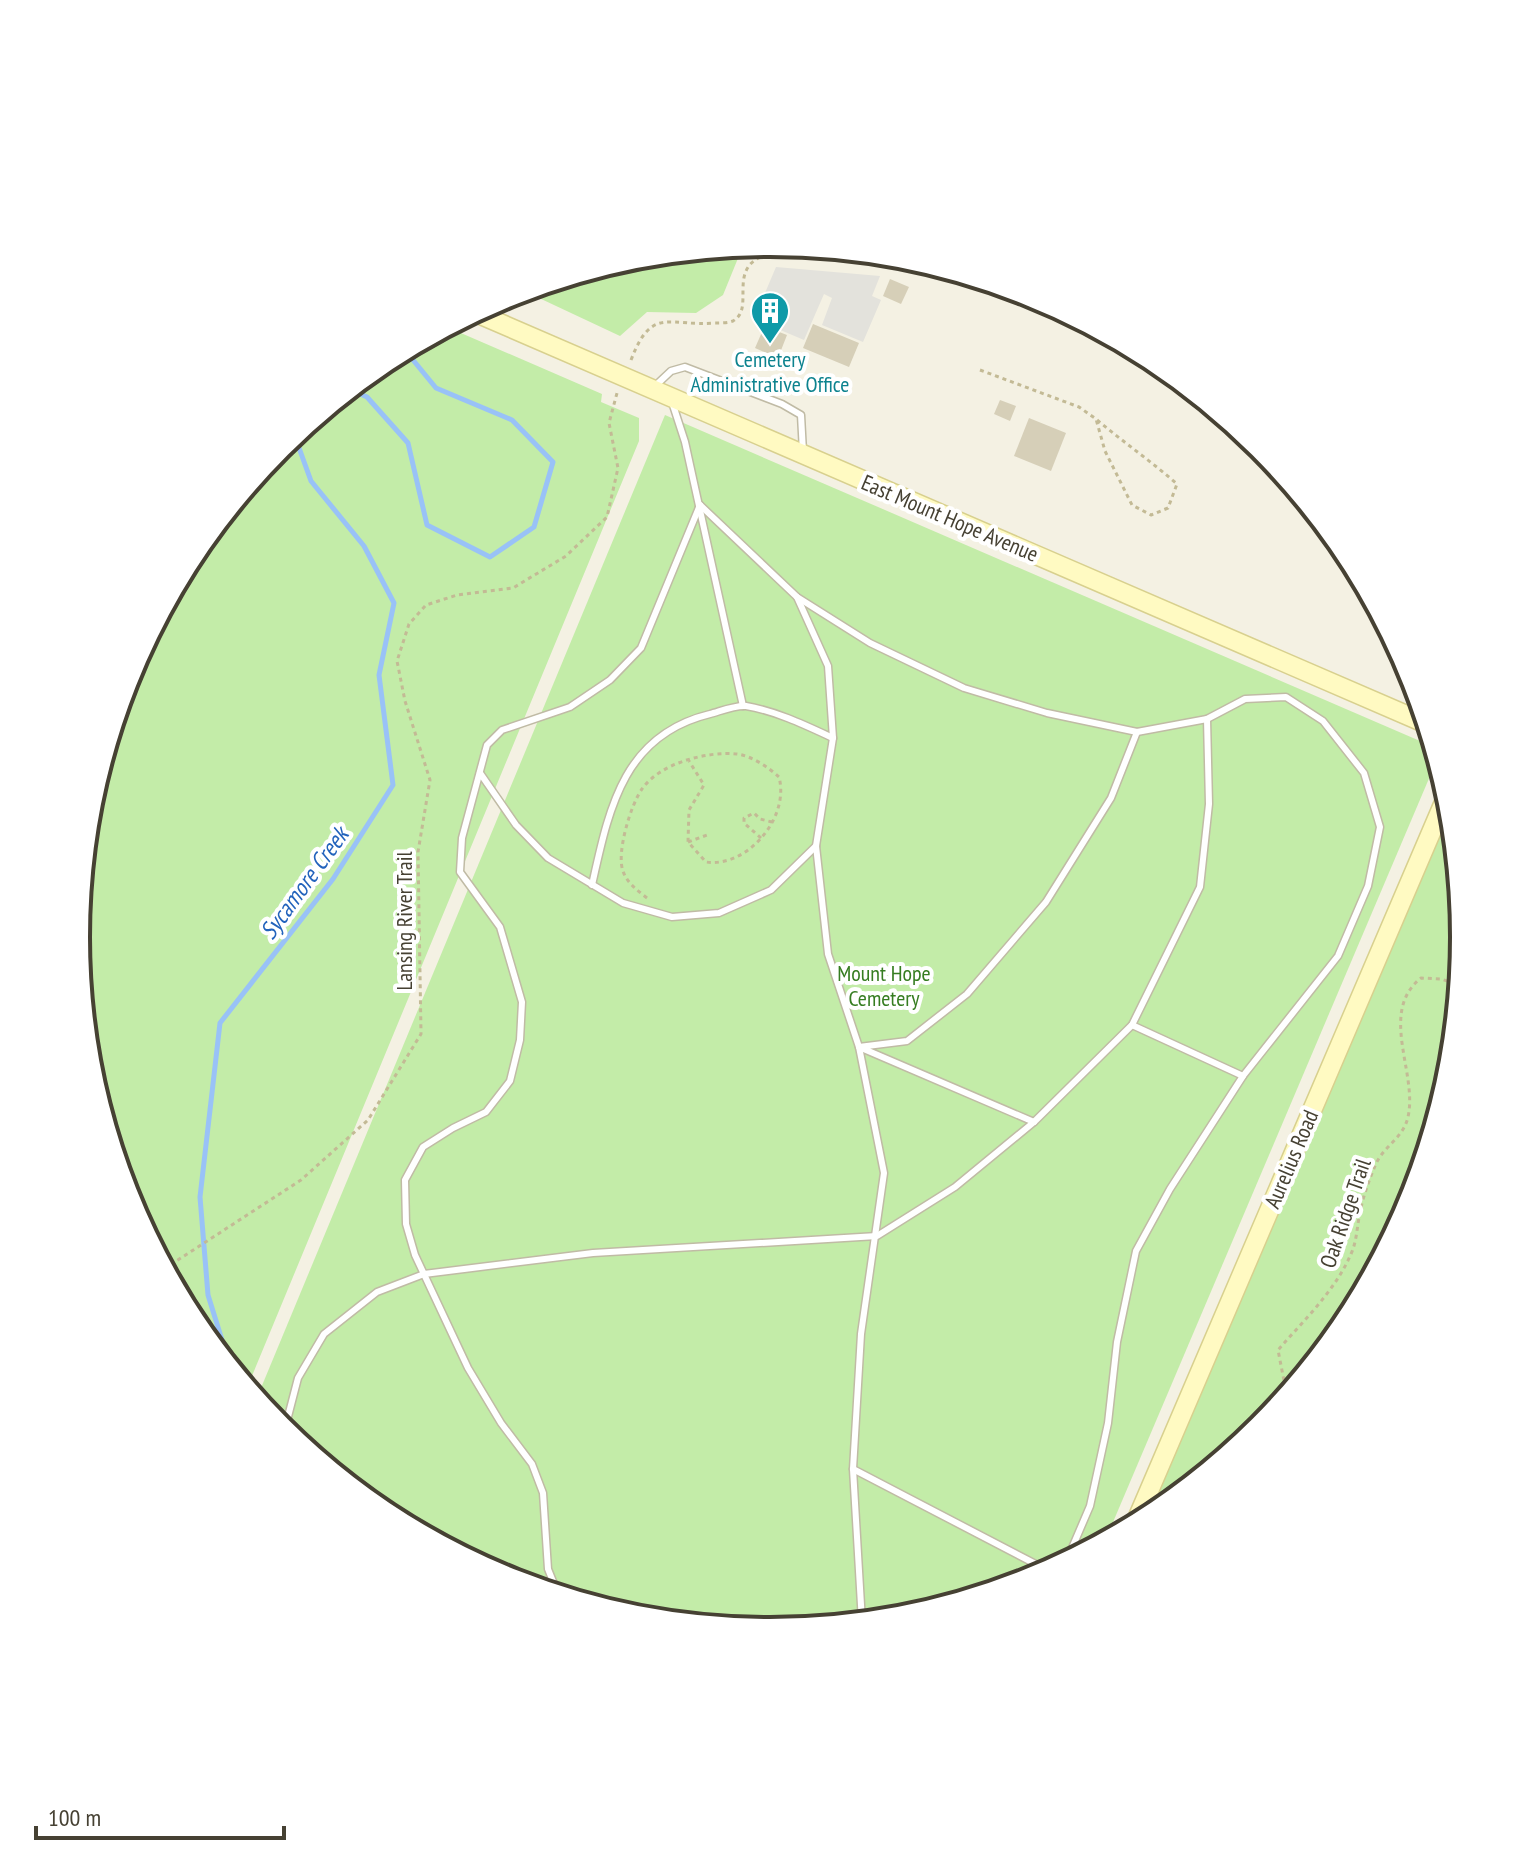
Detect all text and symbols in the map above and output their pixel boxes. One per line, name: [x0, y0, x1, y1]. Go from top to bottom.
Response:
building icon: Cemetery Administrative Office: [749, 290, 791, 345]
place label: Cemetery Administrative Office: [691, 345, 849, 398]
street label: East Mount Hope Avenue: [857, 468, 1043, 568]
water label: Sycamore Creek: [253, 819, 357, 945]
street label: Lansing River Trail: [390, 851, 418, 991]
park label: Mount Hope Cemetery: [837, 959, 931, 1012]
street label: Aurelius Road: [1258, 1106, 1324, 1212]
street label: Oak Ridge Trail: [1313, 1154, 1377, 1271]
scale bar: [36, 1790, 284, 1840]
text: 100 m: [48, 1802, 101, 1833]

